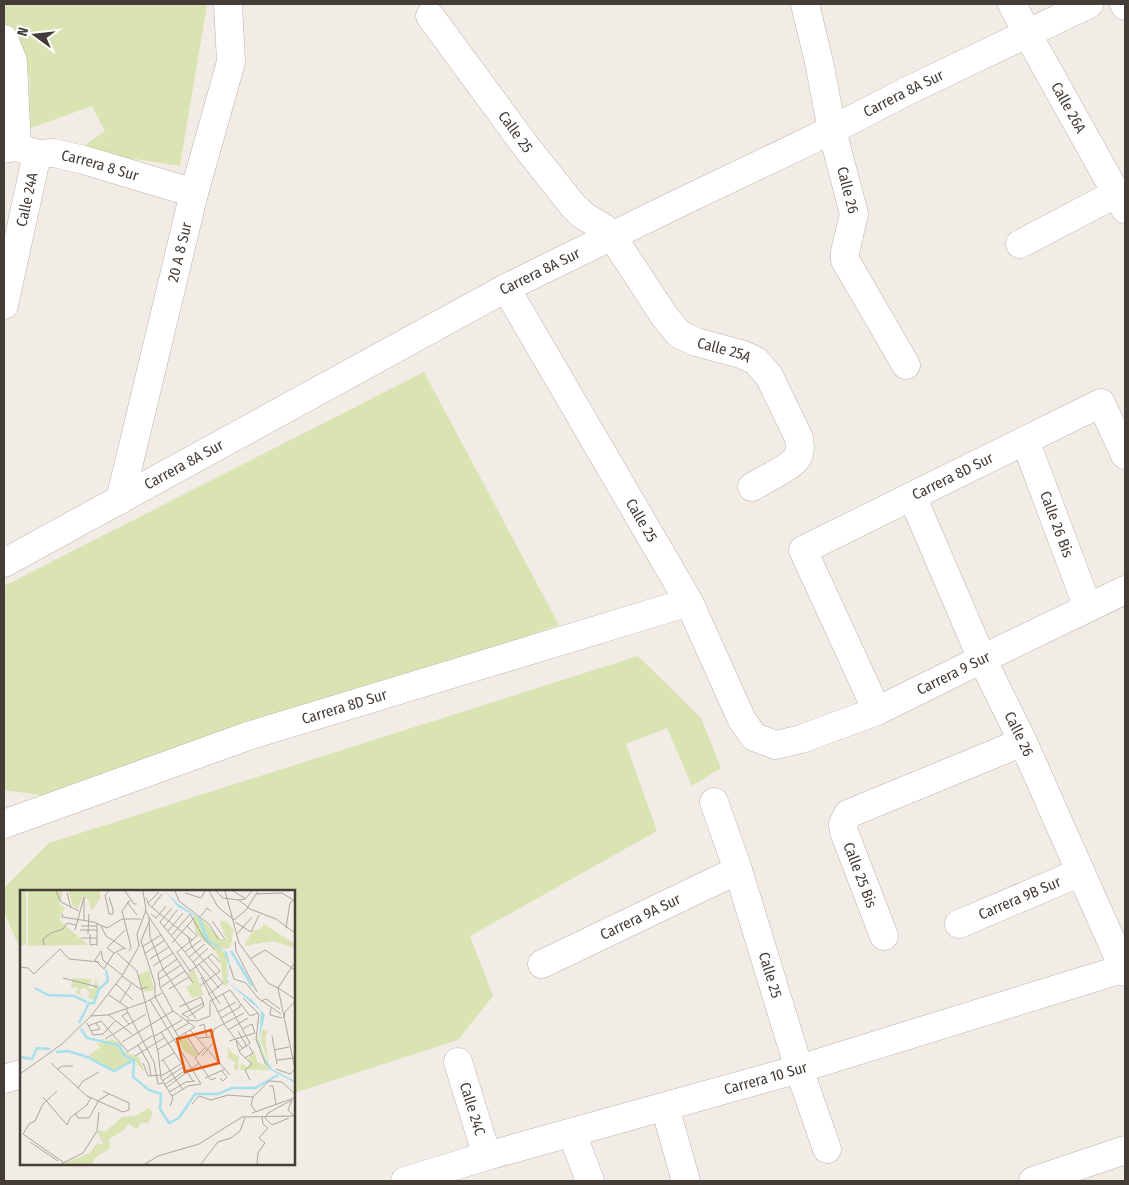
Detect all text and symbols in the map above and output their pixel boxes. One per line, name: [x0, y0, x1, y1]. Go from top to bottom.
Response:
north arrow: [10, 10, 60, 60]
text: N: [14, 26, 32, 38]
street label: Carrera 8A Sur: [860, 66, 947, 121]
street label: Calle 26A: [1047, 79, 1090, 136]
street label: Calle 25: [494, 108, 537, 156]
street label: Carrera 8 Sur: [60, 146, 142, 185]
street label: Calle 26: [833, 165, 862, 215]
street label: Calle 24A: [12, 171, 42, 228]
street label: 20 A 8 Sur: [164, 220, 196, 284]
street label: Carrera 8A Sur: [496, 244, 584, 299]
street label: Calle 25A: [695, 334, 754, 366]
street label: Carrera 8A Sur: [141, 435, 227, 493]
street label: Carrera 8D Sur: [909, 448, 997, 504]
street label: Calle 26 Bis: [1036, 489, 1077, 560]
street label: Calle 25: [622, 496, 661, 545]
street label: Carrera 9 Sur: [914, 647, 994, 699]
street label: Carrera 8D Sur: [299, 685, 390, 728]
street label: Calle 26: [1000, 709, 1037, 759]
street label: Calle 25 Bis: [839, 840, 881, 910]
street label: Carrera 9B Sur: [976, 872, 1064, 924]
inset map: [20, 890, 295, 1165]
street label: Carrera 9A Sur: [597, 890, 684, 944]
street label: Calle 25: [755, 950, 786, 1000]
street label: Carrera 10 Sur: [722, 1058, 810, 1098]
street label: Calle 24C: [456, 1080, 489, 1138]

